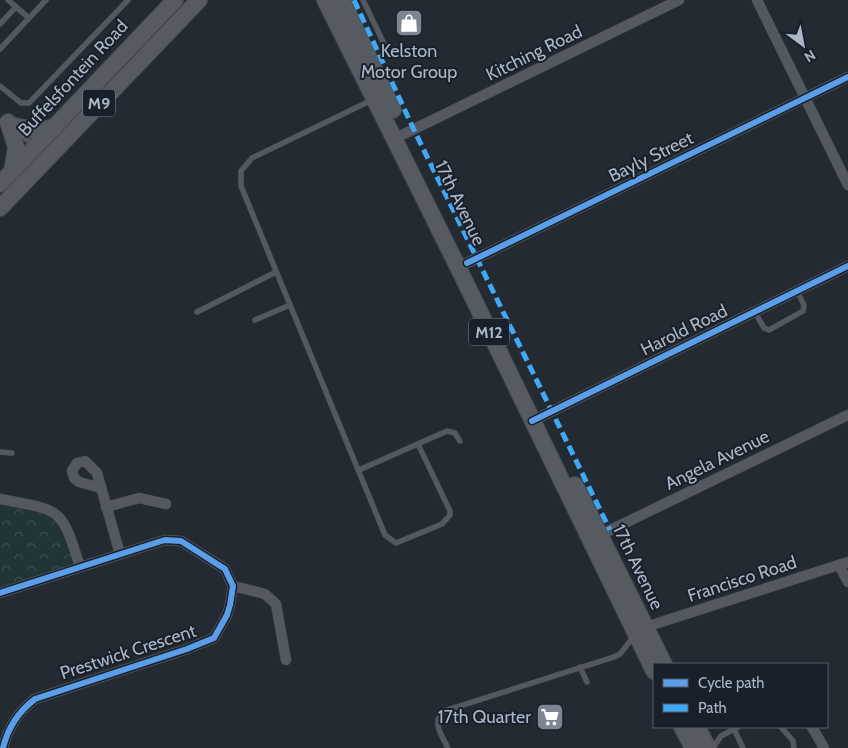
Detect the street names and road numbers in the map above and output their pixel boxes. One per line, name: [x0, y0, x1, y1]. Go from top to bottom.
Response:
street label: Buffelsfontein Road: [14, 15, 132, 141]
street label: Kitching Road: [482, 20, 586, 86]
road number: M9: [83, 90, 115, 116]
street label: Bayly Street: [605, 127, 697, 187]
street label: 17th Avenue: [430, 157, 490, 249]
street label: Harold Road: [637, 300, 731, 360]
road number: M12: [469, 318, 509, 346]
street label: Angela Avenue: [661, 425, 773, 495]
street label: 17th Avenue: [608, 521, 668, 613]
street label: Francisco Road: [685, 551, 799, 607]
street label: Prestwick Crescent: [57, 620, 199, 684]

